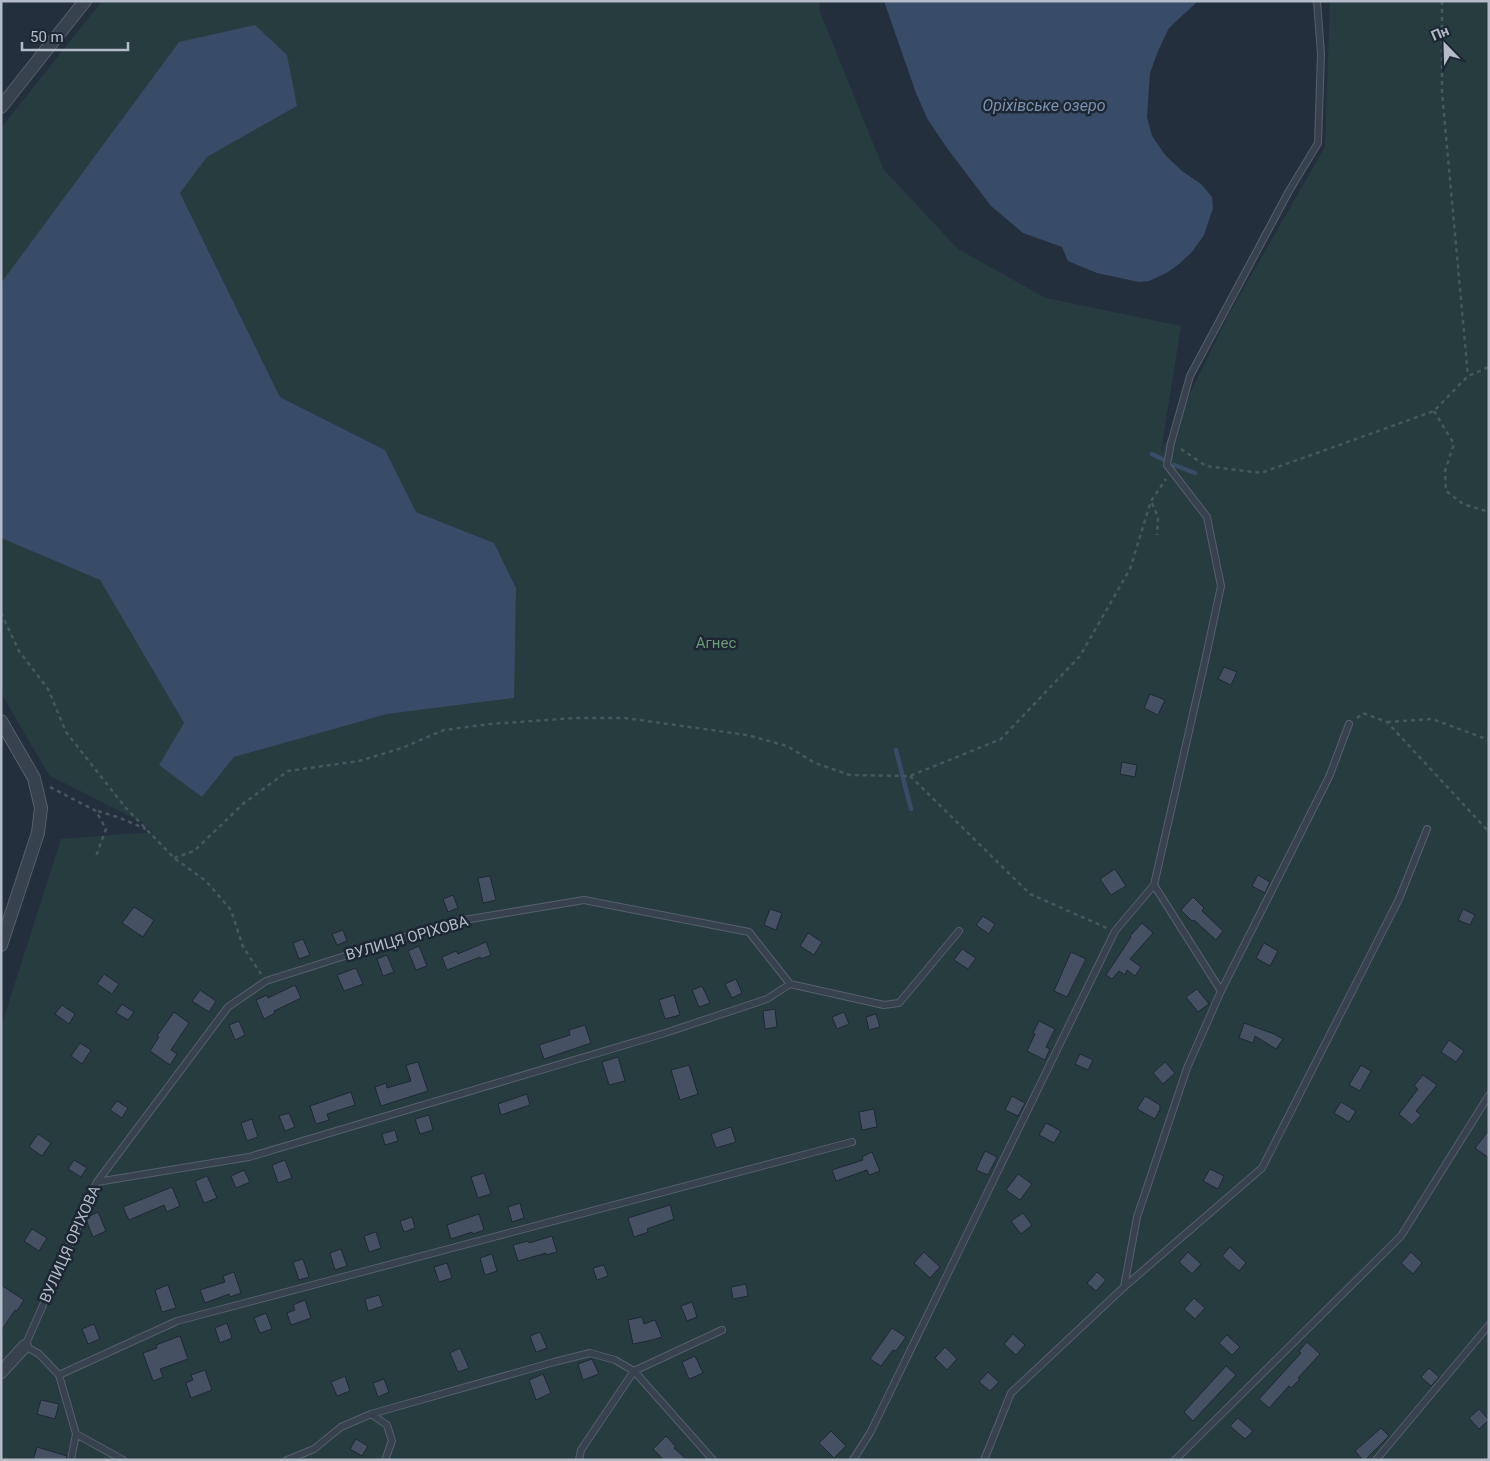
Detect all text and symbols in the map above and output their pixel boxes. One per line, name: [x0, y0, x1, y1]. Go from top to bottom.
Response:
scale bar: [22, 20, 129, 52]
north arrow: [1420, 20, 1470, 70]
text: Пн: [1429, 22, 1451, 44]
text: 50 m: [30, 28, 64, 46]
water label: Оріхівське озеро: [982, 96, 1106, 115]
park label: Агнес: [696, 634, 736, 652]
street label: ВУЛИЦЯ ОРІХОВА: [344, 912, 470, 964]
street label: ВУЛИЦЯ ОРІХОВА: [36, 1182, 104, 1305]

